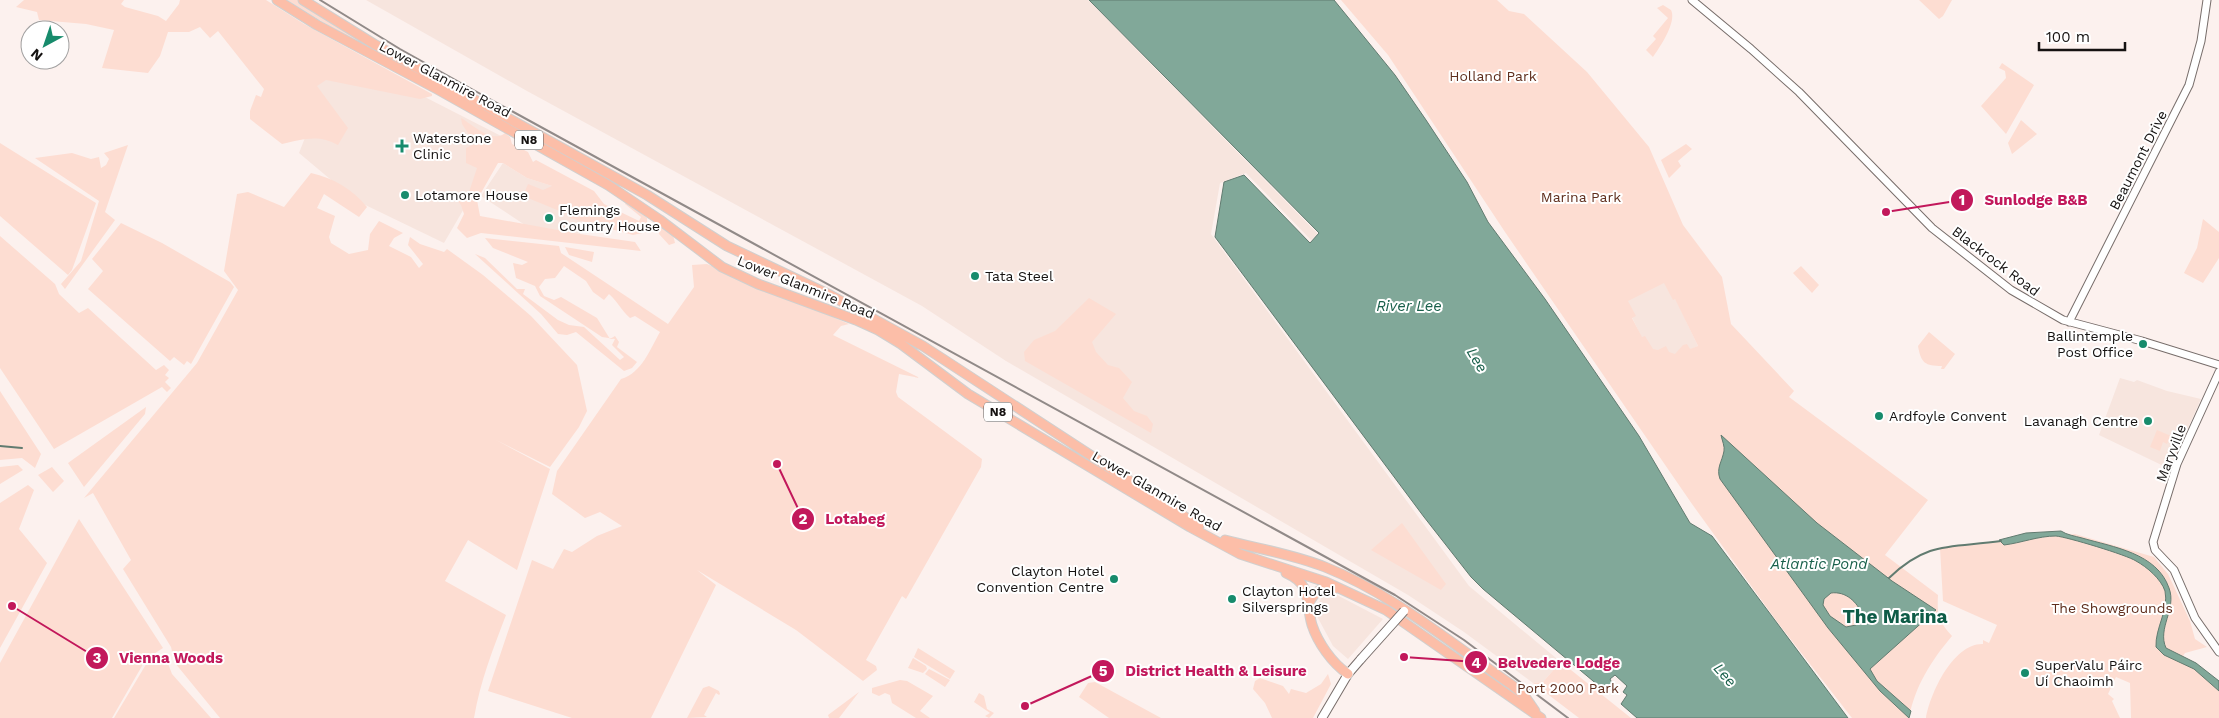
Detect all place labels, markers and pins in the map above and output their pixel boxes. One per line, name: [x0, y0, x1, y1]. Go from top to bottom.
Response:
place label: Waterstone Clinic: [413, 130, 491, 162]
marker: Waterstone Clinic: [395, 139, 409, 153]
callout: Sunlodge B&B: [1949, 185, 2097, 215]
place label: Lotamore House: [415, 187, 528, 203]
marker: Lotamore House: [399, 189, 411, 201]
place label: Flemings Country House: [559, 202, 660, 234]
marker: Flemings Country House: [543, 212, 555, 224]
place label: Tata Steel: [985, 268, 1054, 284]
marker: Tata Steel: [969, 270, 981, 282]
place label: Ballintemple Post Office: [2047, 328, 2133, 360]
marker: Ballintemple Post Office: [2137, 338, 2149, 350]
place label: Ardfoyle Convent: [1889, 408, 2007, 424]
marker: Ardfoyle Convent: [1873, 410, 1885, 422]
place label: Lavanagh Centre: [2024, 413, 2138, 429]
marker: Lavanagh Centre: [2142, 415, 2154, 427]
callout: Lotabeg: [790, 504, 895, 534]
place label: Clayton Hotel Convention Centre: [976, 563, 1105, 595]
marker: Clayton Hotel Convention Centre: [1108, 573, 1120, 585]
place label: Clayton Hotel Silversprings: [1242, 583, 1336, 615]
marker: Clayton Hotel Silversprings: [1226, 593, 1238, 605]
callout: Vienna Woods: [84, 643, 234, 673]
callout: Belvedere Lodge: [1463, 647, 1631, 677]
callout: District Health & Leisure: [1091, 656, 1317, 686]
place label: SuperValu Páirc Uí Chaoimh: [2035, 657, 2142, 689]
marker: SuperValu Páirc Uí Chaoimh: [2019, 667, 2031, 679]

